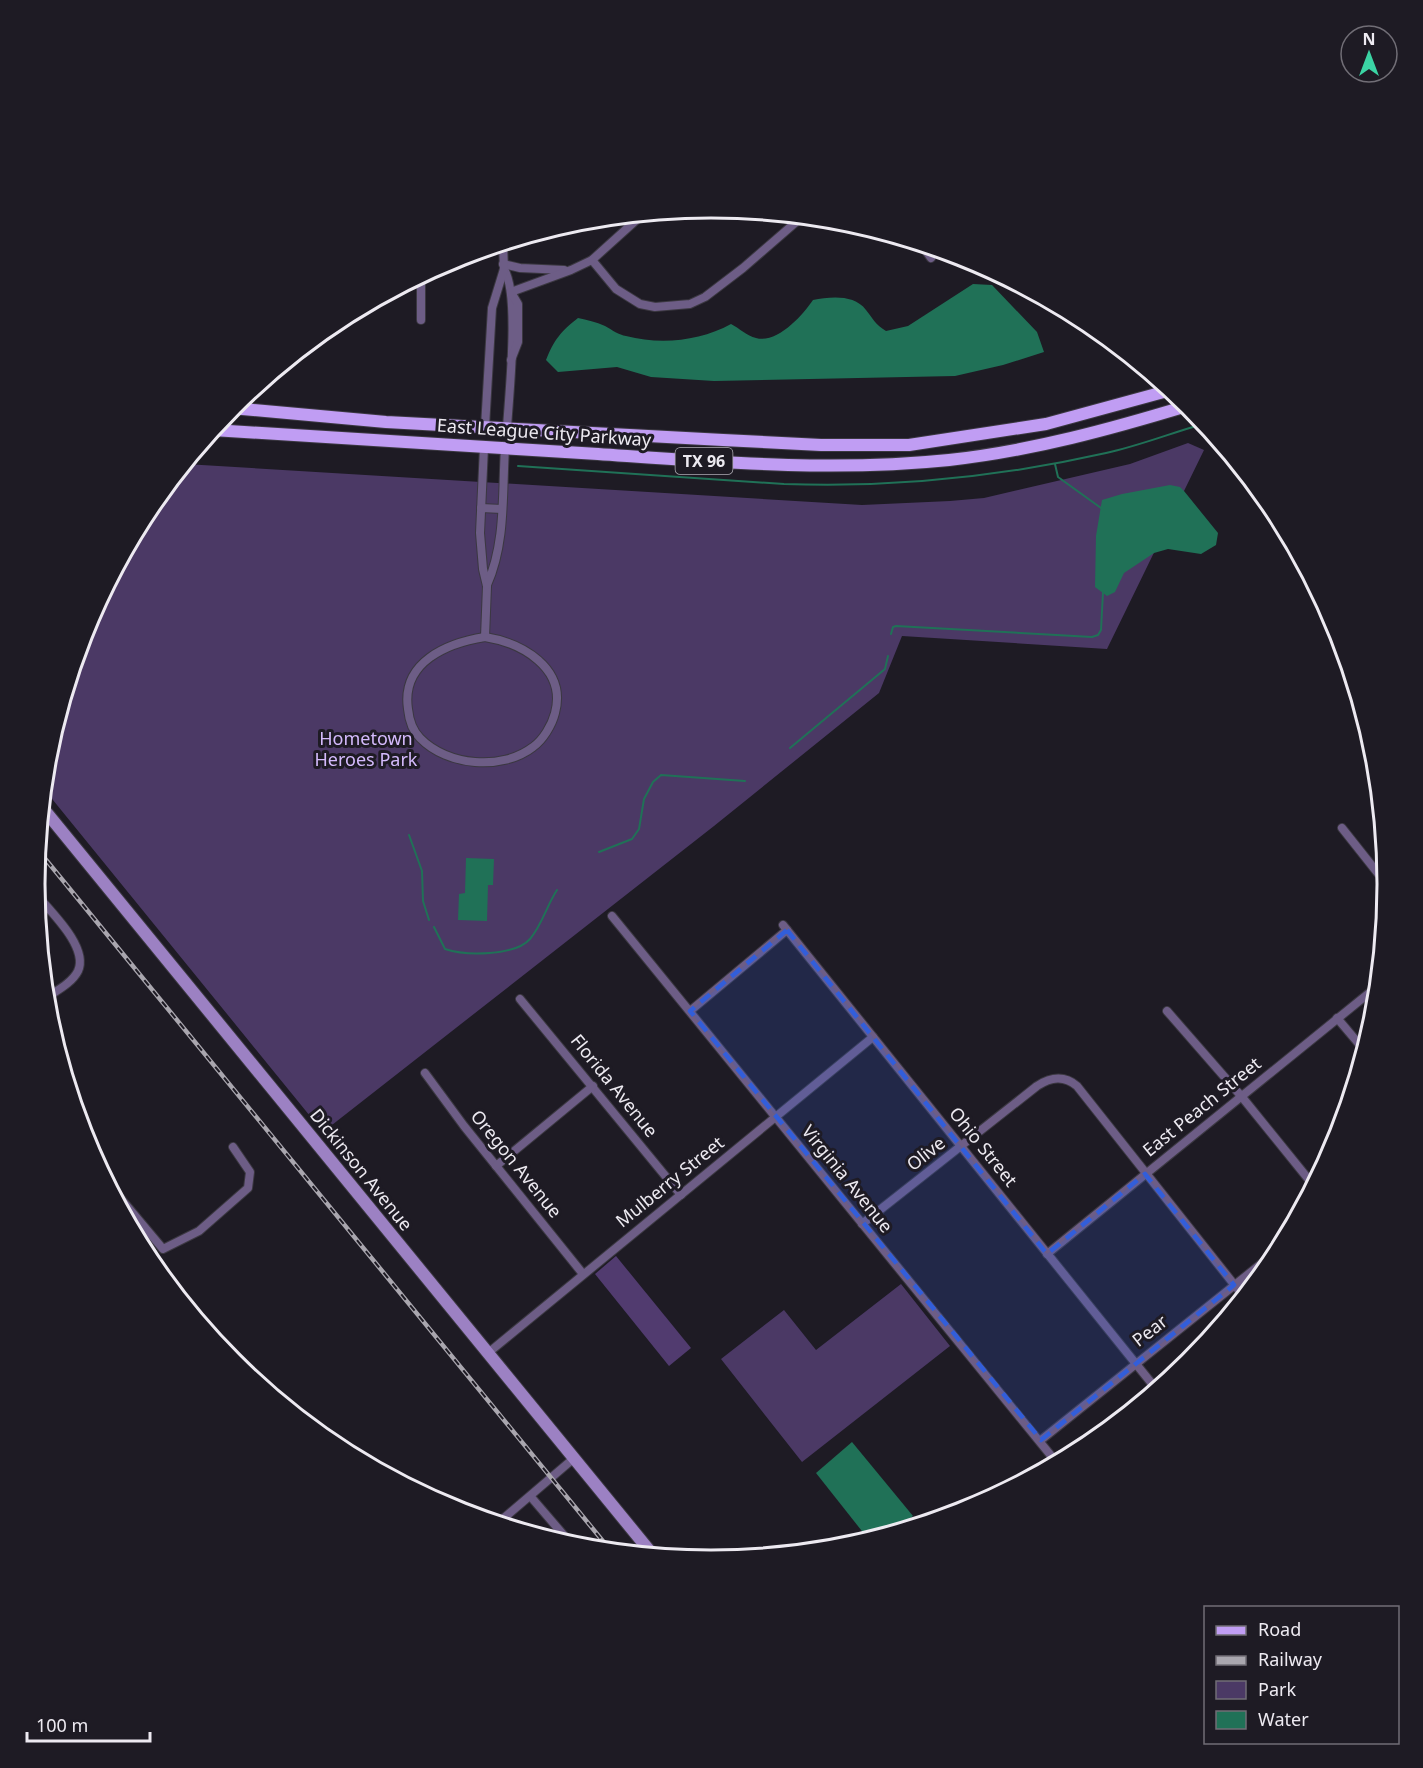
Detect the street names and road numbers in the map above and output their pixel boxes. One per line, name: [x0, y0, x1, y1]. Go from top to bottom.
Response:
street label: East League City Parkway: [436, 413, 653, 452]
road number: TX 96: [676, 448, 732, 474]
street label: Florida Avenue: [566, 1029, 664, 1142]
street label: East Peach Street: [1137, 1051, 1266, 1161]
street label: Ohio Street: [944, 1102, 1024, 1191]
street label: Dickinson Avenue: [305, 1103, 418, 1235]
street label: Oregon Avenue: [466, 1104, 568, 1222]
street label: Virginia Avenue: [797, 1119, 899, 1237]
street label: Mulberry Street: [610, 1130, 729, 1232]
street label: Olive: [901, 1131, 950, 1176]
street label: Pear: [1127, 1309, 1172, 1352]

